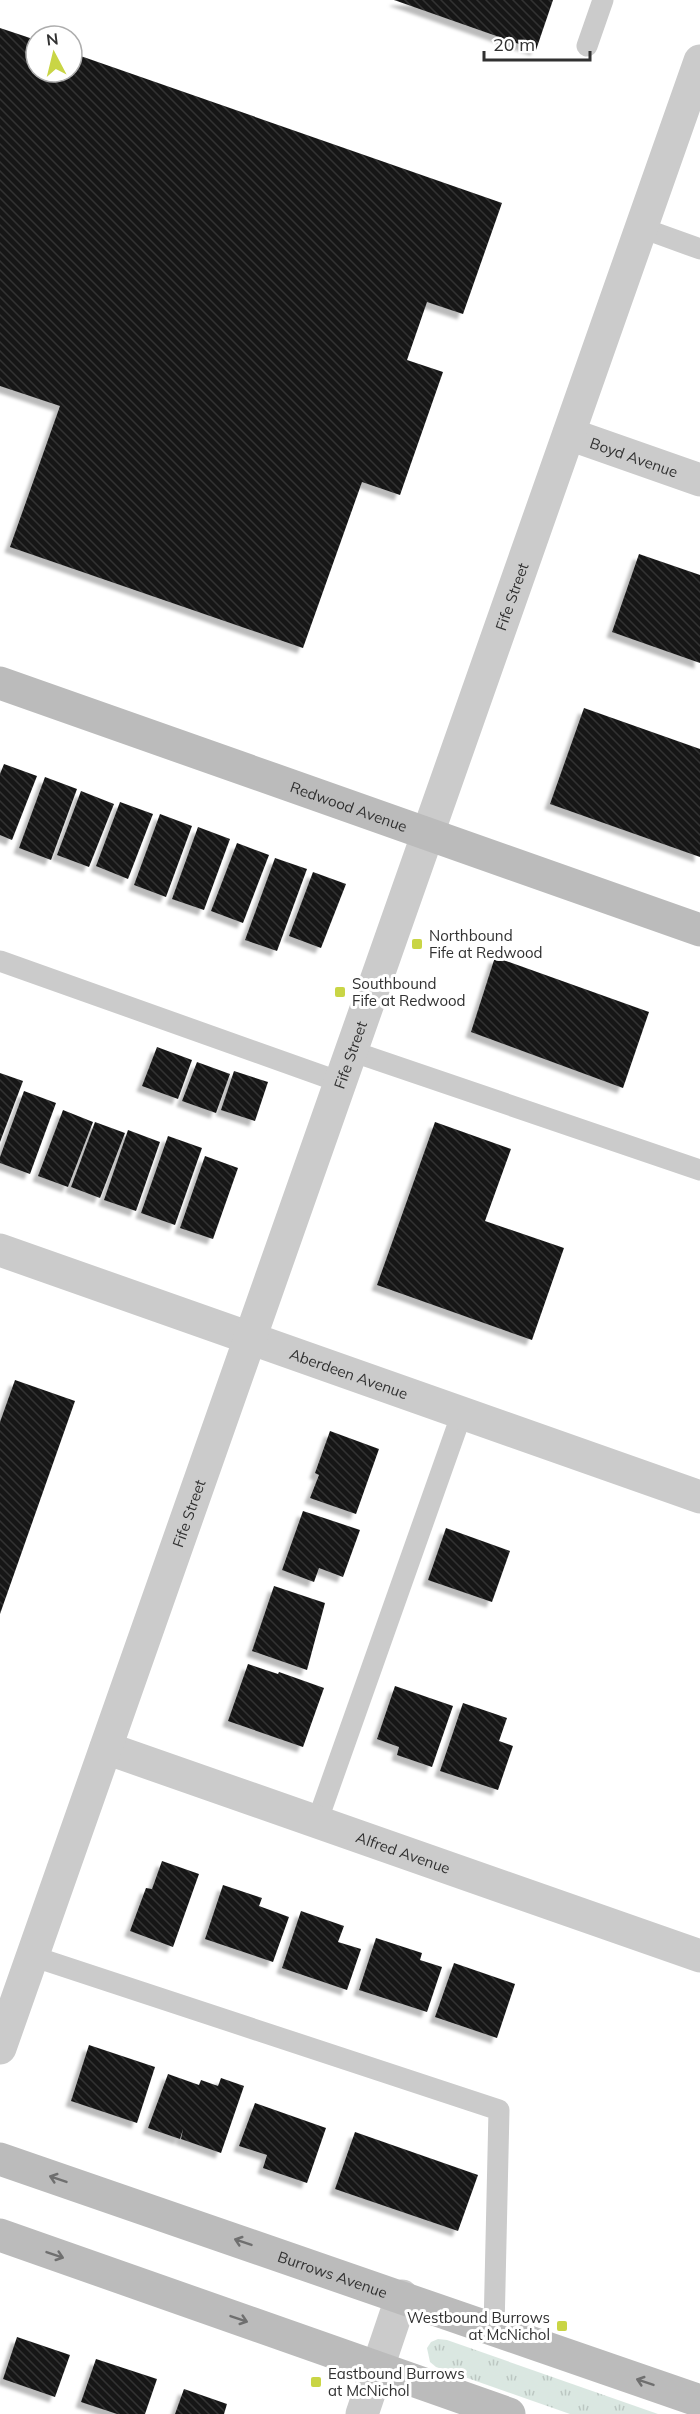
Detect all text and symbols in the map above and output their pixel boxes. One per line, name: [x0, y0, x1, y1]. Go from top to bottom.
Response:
north arrow: [24, 24, 84, 84]
scale bar: [484, 24, 590, 62]
text: N: [45, 28, 59, 50]
text: 20 m: [493, 33, 535, 56]
street label: Boyd Avenue: [588, 433, 681, 481]
street label: Fife Street: [491, 560, 532, 633]
street label: Redwood Avenue: [288, 777, 410, 835]
place label: Northbound Fife at Redwood: [429, 926, 543, 962]
marker: Northbound Fife at Redwood: [410, 937, 424, 951]
place label: Southbound Fife at Redwood: [352, 974, 466, 1010]
marker: Southbound Fife at Redwood: [333, 985, 347, 999]
street label: Fife Street: [329, 1018, 371, 1091]
street label: Aberdeen Avenue: [287, 1344, 411, 1403]
street label: Fife Street: [168, 1477, 209, 1550]
street label: Alfred Avenue: [354, 1827, 453, 1877]
one-way arrow: [49, 2172, 68, 2183]
one-way arrow: [234, 2235, 252, 2246]
street label: Burrows Avenue: [275, 2246, 390, 2302]
one-way arrow: [45, 2250, 64, 2261]
place label: Westbound Burrows at McNichol: [407, 2308, 550, 2344]
one-way arrow: [229, 2315, 248, 2326]
marker: Westbound Burrows at McNichol: [555, 2319, 569, 2333]
place label: Eastbound Burrows at McNichol: [328, 2364, 465, 2400]
marker: Eastbound Burrows at McNichol: [309, 2375, 323, 2389]
one-way arrow: [636, 2376, 655, 2387]

